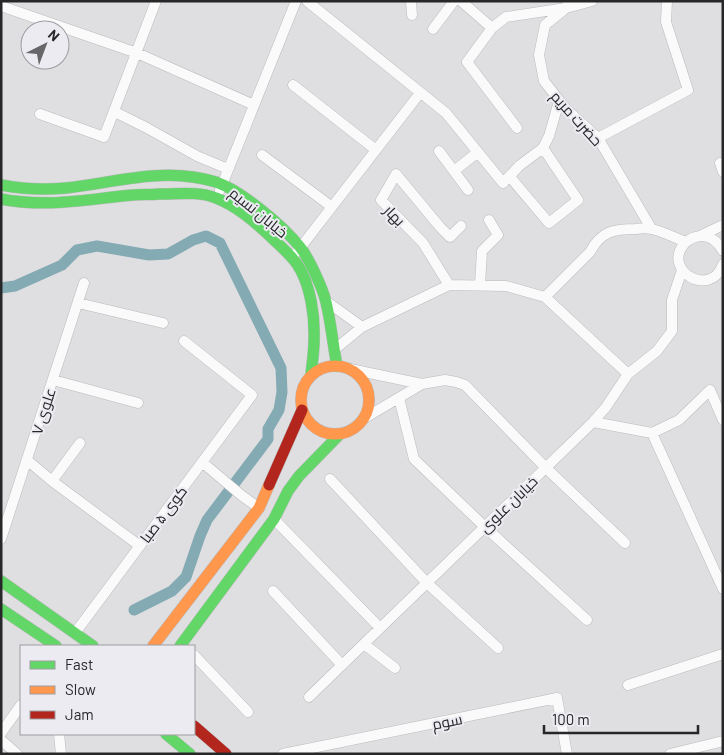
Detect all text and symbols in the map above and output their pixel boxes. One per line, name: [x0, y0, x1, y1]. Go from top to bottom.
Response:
north arrow: [20, 20, 70, 70]
text: N: [45, 26, 63, 44]
street label: حضرت مریم: [546, 87, 606, 151]
street label: خیابان نسیم: [225, 183, 292, 243]
street label: بهار: [379, 200, 409, 231]
street label: علوی ۷: [27, 385, 61, 437]
street label: خیابان علوی: [475, 472, 542, 538]
street label: کوی ۵ صبا: [136, 482, 192, 547]
legend: [20, 645, 195, 735]
text: Fast: [65, 655, 93, 673]
text: Slow: [65, 680, 96, 698]
scale bar: [544, 702, 698, 734]
text: Jam: [65, 705, 94, 723]
street label: سوم: [430, 709, 464, 735]
text: 100 m: [552, 710, 590, 728]

